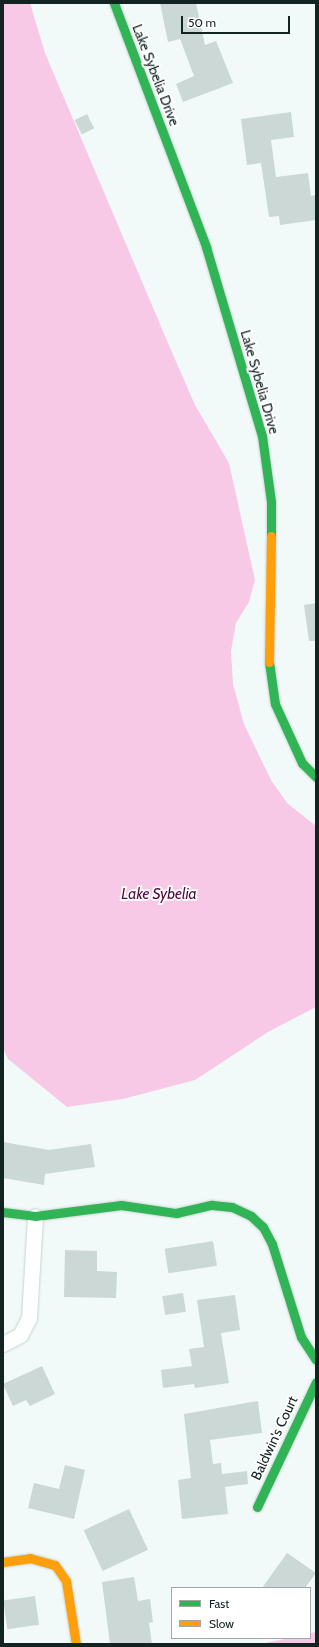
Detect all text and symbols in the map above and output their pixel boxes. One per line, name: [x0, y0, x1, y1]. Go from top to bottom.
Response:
scale bar: [183, 8, 292, 34]
text: 50 m: [188, 15, 216, 30]
street label: Lake Sybelia Drive: [129, 22, 183, 128]
street label: Lake Sybelia Drive: [237, 328, 283, 436]
water label: Lake Sybelia: [121, 886, 197, 904]
street label: Baldwin's Court: [247, 1393, 301, 1483]
legend: [171, 1587, 311, 1639]
text: Fast: [209, 1596, 229, 1611]
text: Slow: [209, 1616, 234, 1631]

